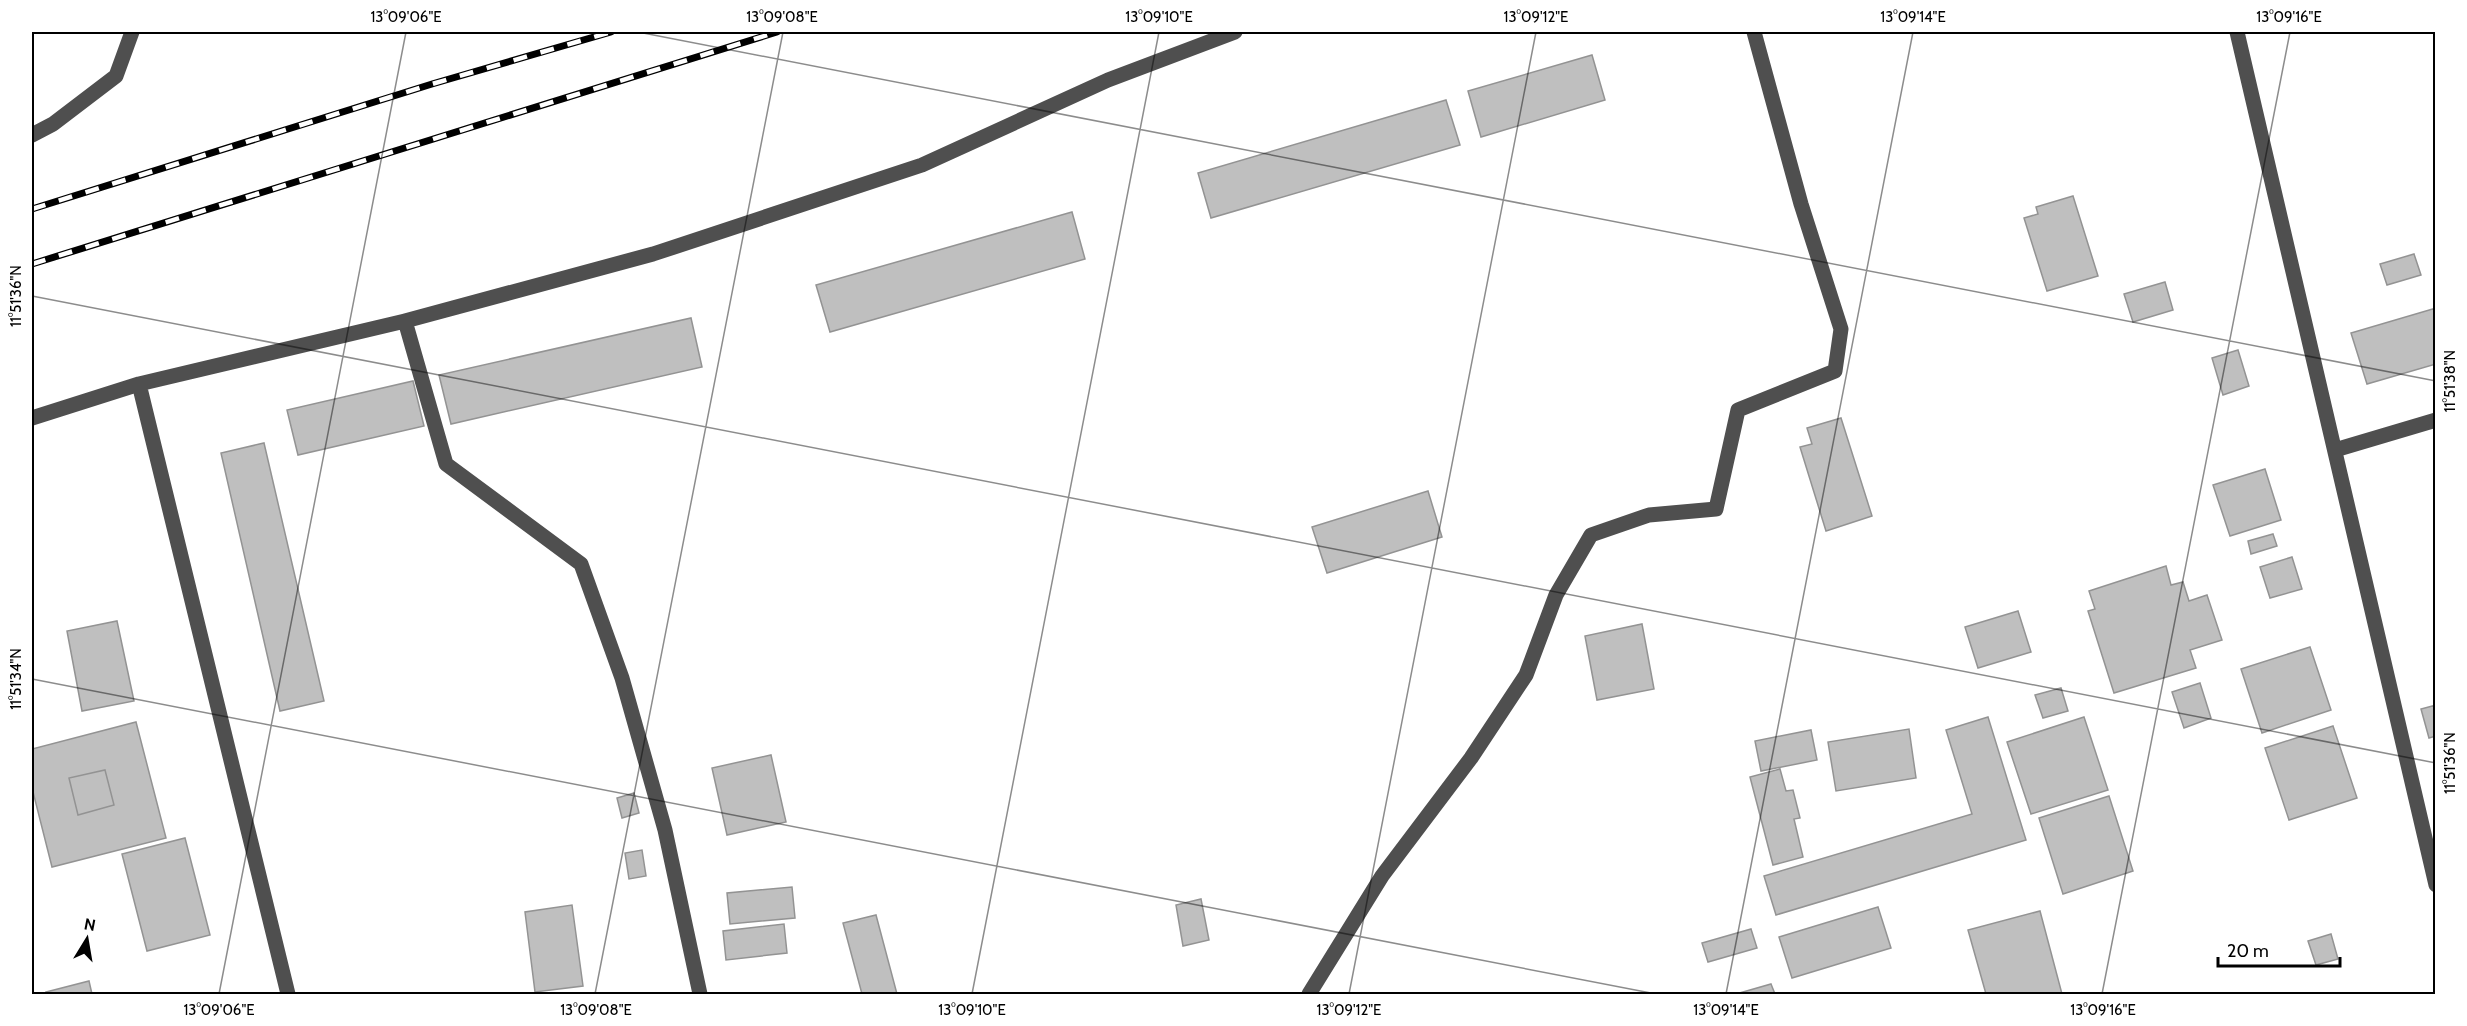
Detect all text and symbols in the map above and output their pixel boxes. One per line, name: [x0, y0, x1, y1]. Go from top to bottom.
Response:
text: 13°09'06"E: [370, 8, 442, 26]
text: 13°09'08"E: [746, 8, 818, 26]
text: 13°09'10"E: [1125, 8, 1193, 26]
text: 13°09'12"E: [1504, 8, 1568, 26]
text: 13°09'14"E: [1880, 8, 1946, 26]
text: 13°09'16"E: [2256, 8, 2322, 26]
text: 11°51'36"N: [7, 265, 25, 327]
text: 11°51'38"N: [2441, 350, 2459, 412]
text: 11°51'34"N: [7, 648, 25, 710]
text: 11°51'36"N: [2441, 732, 2459, 794]
north arrow: [57, 909, 117, 969]
text: N: [82, 914, 97, 935]
scale bar: [2218, 930, 2340, 968]
text: 20 m: [2227, 940, 2269, 962]
text: 13°09'06"E: [183, 1001, 255, 1019]
text: 13°09'08"E: [560, 1001, 632, 1019]
text: 13°09'10"E: [938, 1001, 1006, 1019]
text: 13°09'12"E: [1317, 1001, 1381, 1019]
text: 13°09'14"E: [1693, 1001, 1759, 1019]
text: 13°09'16"E: [2070, 1001, 2136, 1019]

